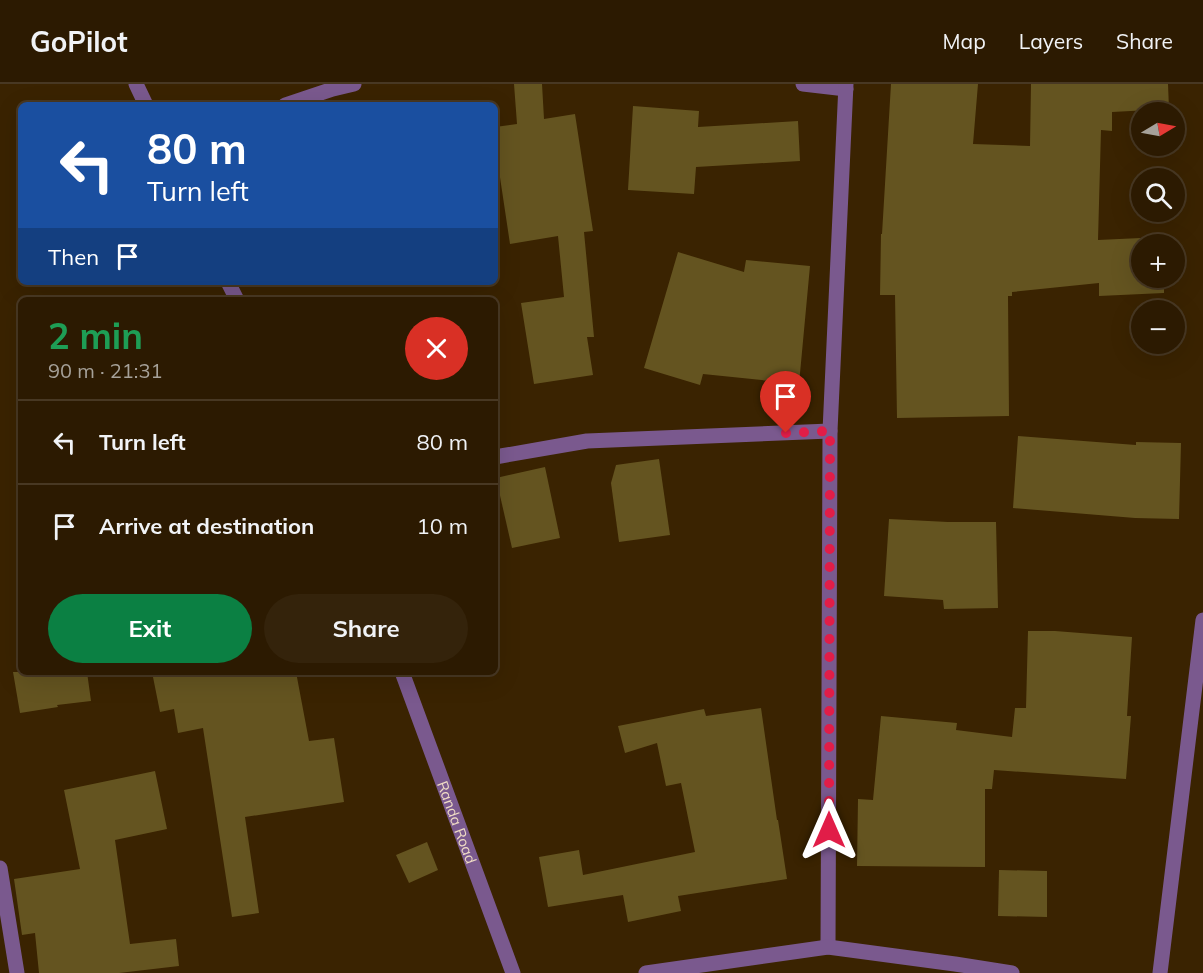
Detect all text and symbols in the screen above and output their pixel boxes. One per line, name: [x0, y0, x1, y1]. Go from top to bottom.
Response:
text: GoPilot: [30, 24, 128, 59]
text: Map: [943, 28, 986, 54]
text: Layers: [1019, 28, 1083, 54]
text: Share: [1116, 28, 1173, 54]
north arrow: [1131, 102, 1185, 156]
map controls: [1131, 102, 1185, 354]
text: 80 m: [147, 122, 247, 175]
icon: left: [48, 126, 126, 204]
button: search: [1131, 168, 1185, 222]
text: Turn left: [147, 174, 249, 208]
button: +: [1131, 234, 1185, 288]
icon: arrive: [111, 240, 144, 273]
text: Then: [48, 243, 99, 271]
button: −: [1131, 300, 1185, 354]
text: 2 min: [48, 313, 143, 358]
button: close: [405, 317, 468, 380]
text: 90 m · 21:31: [48, 358, 162, 383]
pin: [760, 371, 811, 433]
icon: arrive: [769, 380, 802, 413]
icon: left: [48, 426, 81, 459]
text: Turn left: [99, 428, 186, 456]
text: 80 m: [417, 428, 468, 456]
icon: arrive: [48, 510, 81, 543]
text: Arrive at destination: [99, 512, 314, 540]
text: 10 m: [417, 512, 468, 540]
button: Exit: [48, 594, 252, 663]
button: Share: [264, 594, 468, 663]
street label: Randa Road: [433, 778, 481, 866]
position arrow: [797, 798, 861, 862]

